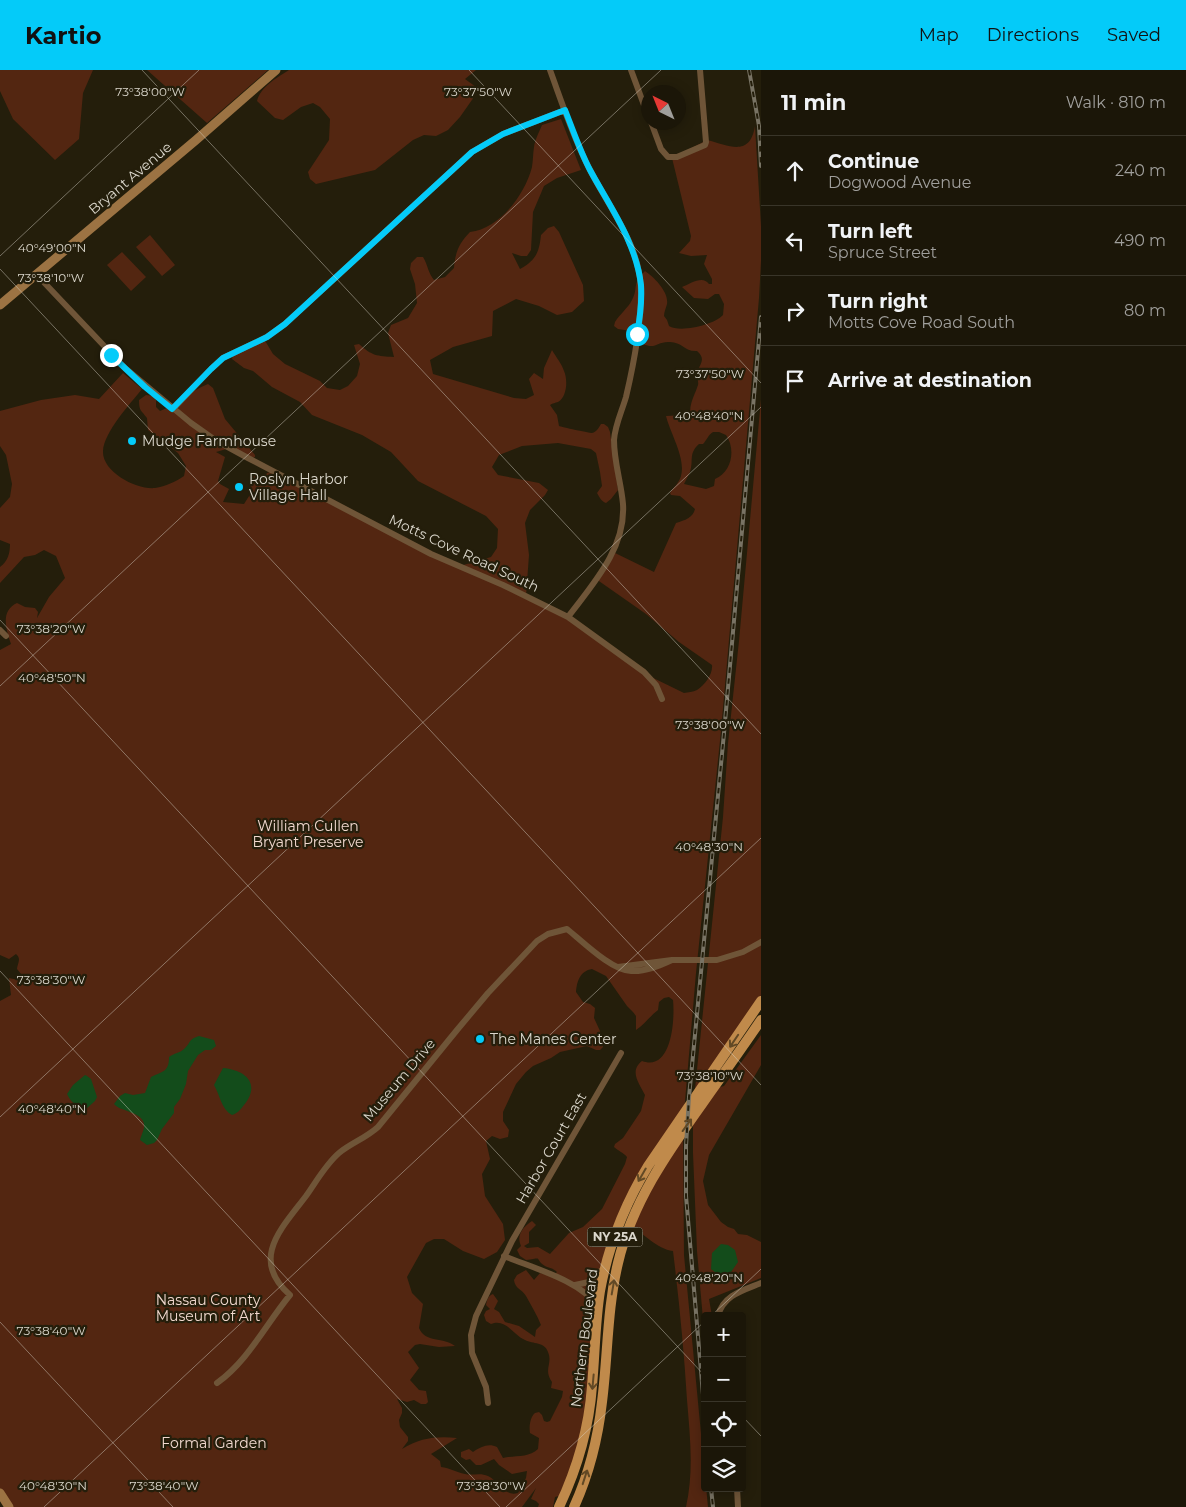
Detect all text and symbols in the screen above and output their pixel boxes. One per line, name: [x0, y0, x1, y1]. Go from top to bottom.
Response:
text: Kartio: [25, 21, 101, 50]
text: Map: [919, 24, 959, 46]
text: Directions: [987, 24, 1079, 46]
text: Saved: [1107, 24, 1161, 46]
text: 73°38'00"W: [115, 84, 185, 99]
text: 73°37'50"W: [444, 84, 512, 99]
north arrow: [641, 85, 686, 130]
text: 11 min: [781, 90, 846, 115]
text: Walk · 810 m: [1066, 93, 1166, 112]
street label: Bryant Avenue: [85, 138, 175, 218]
text: Continue: [828, 150, 919, 173]
icon: ahead: [781, 157, 809, 185]
text: 240 m: [1115, 161, 1166, 180]
text: Dogwood Avenue: [828, 173, 972, 192]
text: Turn left: [828, 220, 913, 243]
icon: left: [781, 227, 809, 255]
text: 490 m: [1114, 231, 1166, 250]
text: 40°49'00"N: [18, 240, 86, 255]
text: Spruce Street: [828, 243, 937, 262]
text: 73°38'10"W: [18, 270, 84, 285]
text: Turn right: [828, 290, 928, 313]
icon: right: [781, 297, 809, 325]
text: 80 m: [1124, 301, 1166, 320]
text: Motts Cove Road South: [828, 313, 1015, 332]
route start: [626, 323, 649, 346]
route end: [100, 344, 123, 367]
text: 73°37'50"W: [676, 366, 744, 381]
icon: arrive: [781, 367, 809, 395]
text: Arrive at destination: [828, 369, 1032, 392]
text: 40°48'40"N: [675, 408, 743, 423]
place label: Mudge Farmhouse: [142, 432, 276, 450]
marker: Mudge Farmhouse: [126, 435, 138, 447]
place label: Roslyn Harbor Village Hall: [249, 470, 349, 504]
marker: Roslyn Harbor Village Hall: [233, 481, 245, 493]
street label: Motts Cove Road South: [386, 510, 542, 596]
text: 73°38'20"W: [17, 621, 85, 636]
text: 40°48'50"N: [18, 670, 86, 685]
text: 73°38'00"W: [675, 717, 745, 732]
park label: William Cullen Bryant Preserve: [252, 817, 364, 851]
text: 40°48'30"N: [675, 839, 743, 854]
text: 73°38'30"W: [17, 972, 85, 987]
place label: The Manes Center: [490, 1030, 617, 1048]
marker: The Manes Center: [474, 1033, 486, 1045]
one-way arrow: [729, 1034, 739, 1048]
street label: Museum Drive: [359, 1035, 439, 1125]
text: 73°38'10"W: [677, 1068, 743, 1083]
street label: Harbor Court East: [512, 1089, 590, 1207]
text: 40°48'40"N: [18, 1101, 86, 1116]
one-way arrow: [682, 1118, 692, 1132]
one-way arrow: [637, 1168, 647, 1182]
road number: NY 25A: [588, 1228, 642, 1246]
street label: Northern Boulevard: [567, 1268, 601, 1408]
text: 40°48'20"N: [675, 1270, 743, 1285]
one-way arrow: [609, 1279, 619, 1295]
park label: Nassau County Museum of Art: [156, 1291, 261, 1325]
map controls: [701, 1312, 746, 1492]
button: +: [701, 1312, 746, 1357]
text: 73°38'40"W: [17, 1323, 85, 1338]
button: −: [701, 1357, 746, 1402]
one-way arrow: [588, 1374, 597, 1390]
button: locate: [701, 1402, 746, 1447]
park label: Formal Garden: [161, 1434, 267, 1452]
button: layers: [701, 1447, 746, 1492]
one-way arrow: [581, 1469, 591, 1485]
text: 40°48'30"N: [19, 1478, 87, 1493]
text: 73°38'40"W: [130, 1478, 198, 1493]
text: 73°38'30"W: [457, 1478, 525, 1493]

